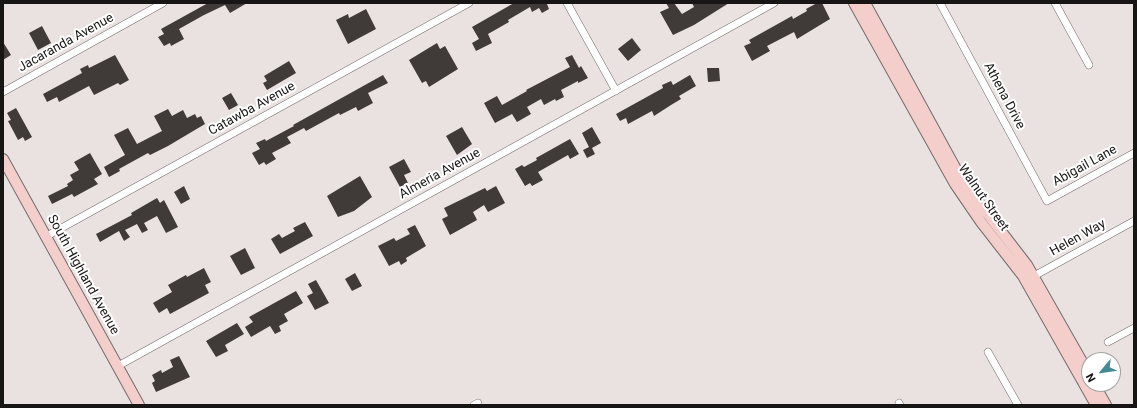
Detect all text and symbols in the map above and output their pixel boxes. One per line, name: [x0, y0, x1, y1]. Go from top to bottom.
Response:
street label: Jacaranda Avenue: [16, 10, 116, 76]
street label: Athena Drive: [980, 60, 1028, 132]
street label: Catawba Avenue: [206, 79, 298, 139]
street label: Abigail Lane: [1050, 142, 1120, 190]
street label: Almeria Avenue: [397, 145, 483, 203]
street label: Walnut Street: [954, 162, 1012, 234]
street label: South Highland Avenue: [44, 212, 122, 338]
street label: Helen Way: [1048, 216, 1108, 260]
north arrow: [1081, 352, 1121, 392]
text: N: [1083, 371, 1099, 384]

